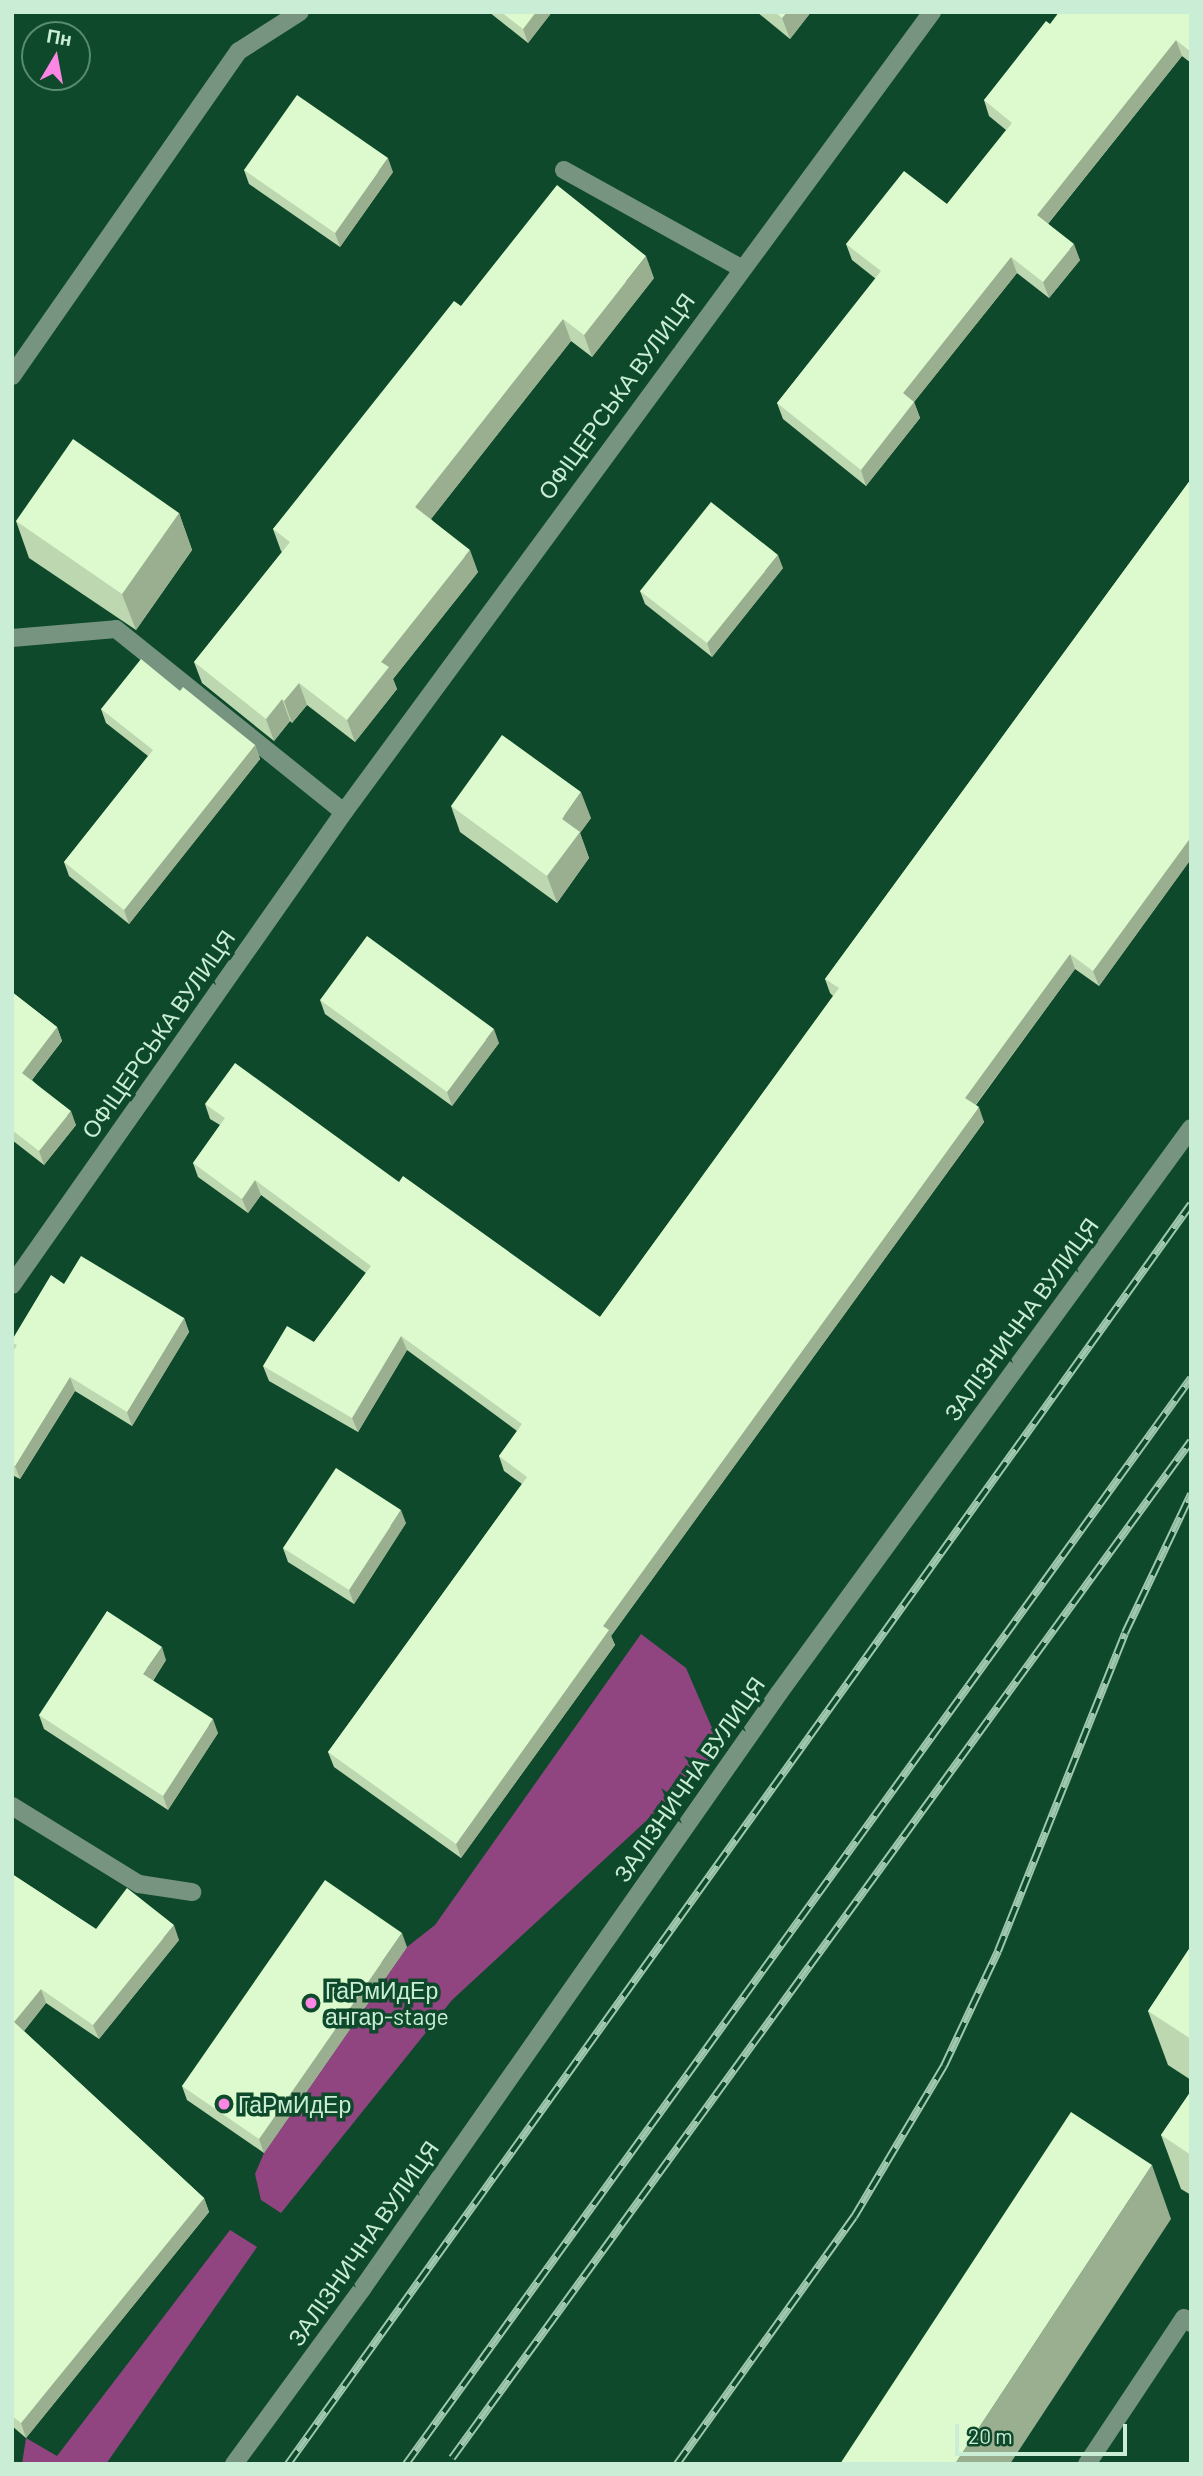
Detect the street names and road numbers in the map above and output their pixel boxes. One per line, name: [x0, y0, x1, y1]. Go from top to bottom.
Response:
street label: ОФІЦЕРСЬКА ВУЛИЦЯ: [532, 288, 700, 504]
street label: ОФІЦЕРСЬКА ВУЛИЦЯ: [76, 925, 240, 1143]
street label: ЗАЛІЗНИЧНА ВУЛИЦЯ: [938, 1212, 1104, 1426]
street label: ЗАЛІЗНИЧНА ВУЛИЦЯ: [608, 1671, 770, 1887]
street label: ЗАЛІЗНИЧНА ВУЛИЦЯ: [282, 2135, 444, 2351]

